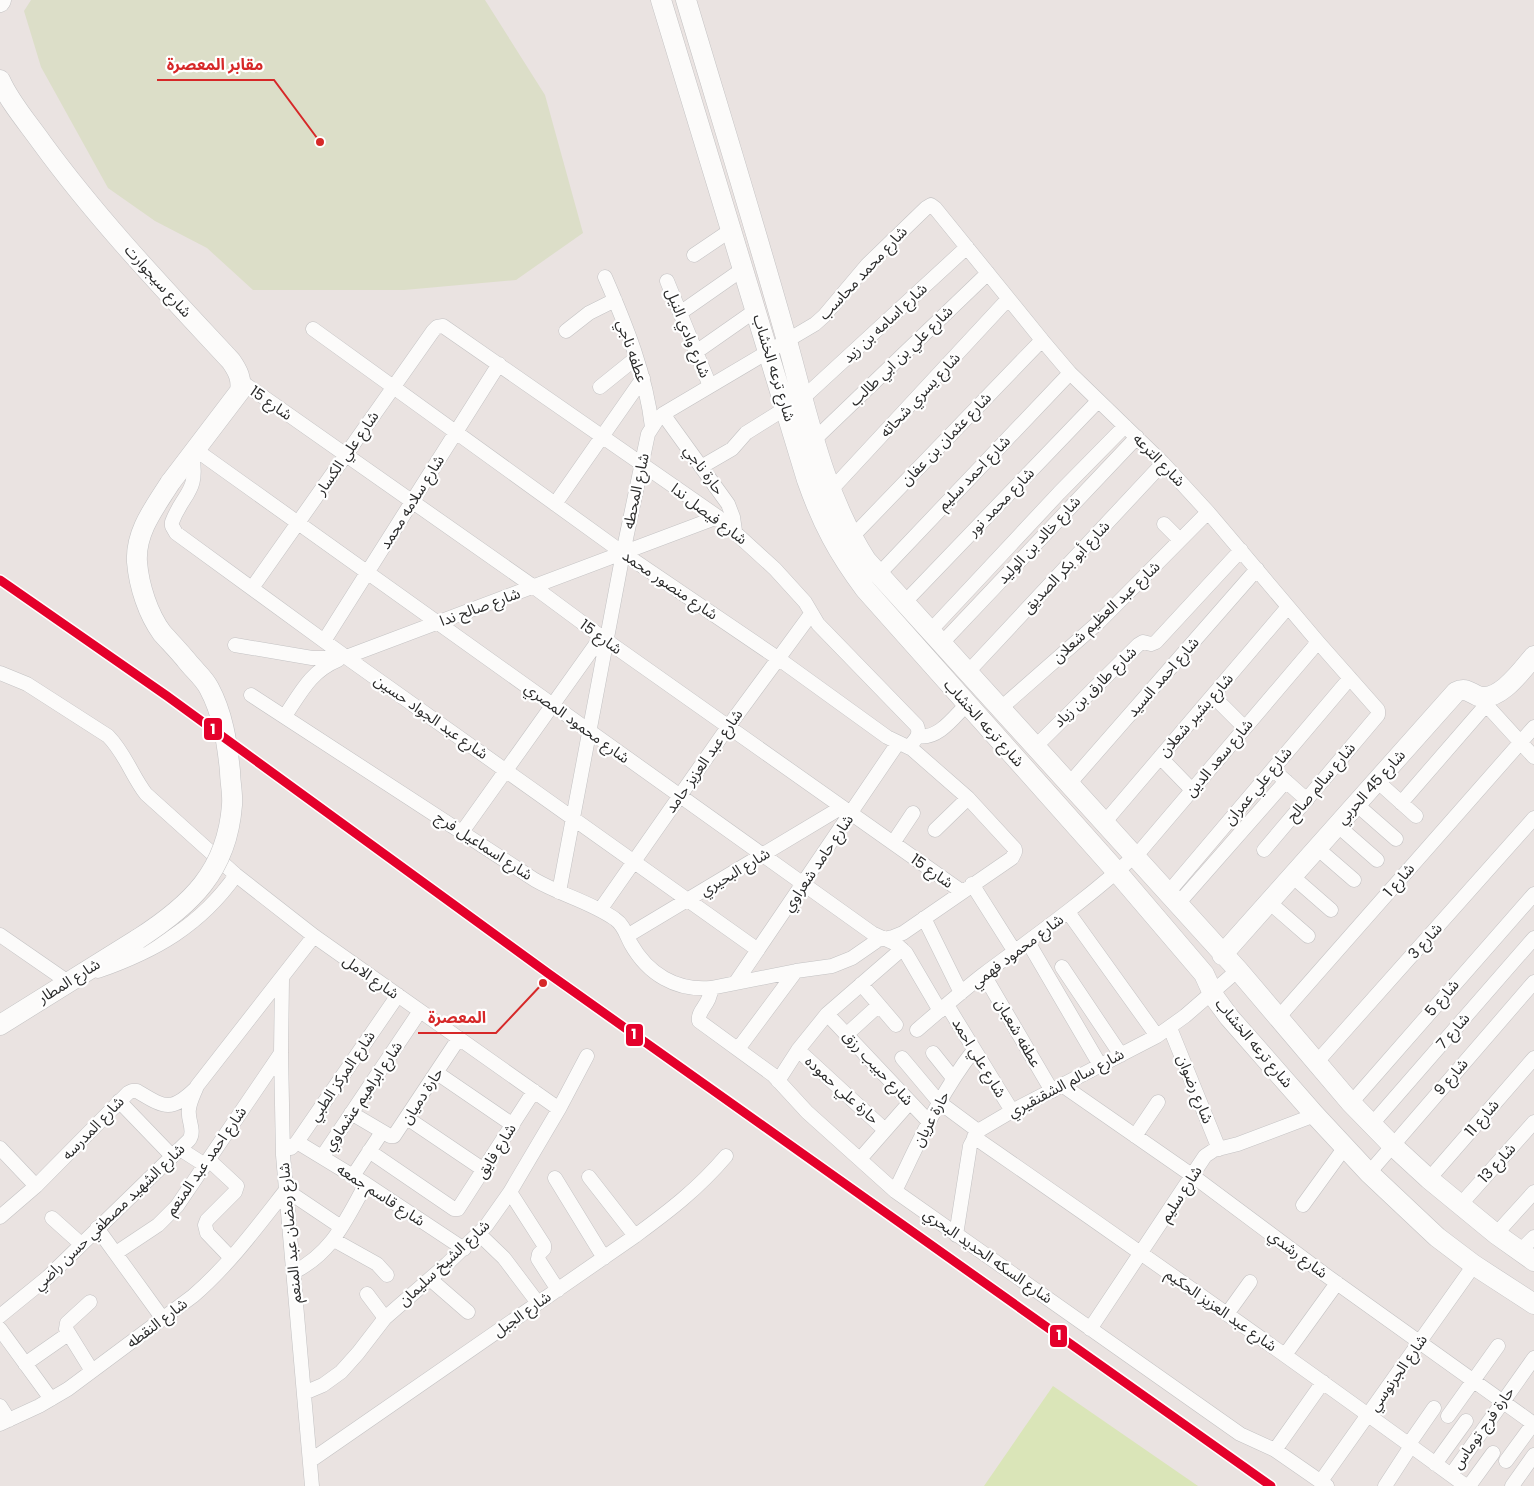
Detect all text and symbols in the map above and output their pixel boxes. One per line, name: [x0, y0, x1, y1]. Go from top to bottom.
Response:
callout: مقابر المعصرة: [157, 49, 274, 80]
text: مقابر المعصرة: [167, 53, 263, 76]
street label: شارع محمد محاسب: [814, 221, 913, 326]
street label: شارع سيجوارت: [119, 240, 197, 323]
street label: شارع اسامه بن زيد: [838, 278, 933, 369]
street label: شارع وادي النيل: [659, 285, 716, 382]
street label: شارع علي بن ابي طالب: [844, 300, 959, 412]
street label: شارع ترعه الخشاب: [746, 312, 801, 425]
street label: عطفه ناجي: [611, 317, 653, 386]
street label: شارع يسري شحاته: [875, 347, 966, 443]
street label: شارع 15: [245, 380, 297, 427]
street label: شارع عثمان بن عفان: [896, 387, 997, 491]
street label: شارع علي الكسار: [309, 406, 385, 501]
street label: شارع الترعه: [1127, 428, 1190, 492]
street label: شارع احمد سليم: [933, 430, 1016, 516]
street label: حارة ناجي: [678, 441, 730, 500]
street label: شارع سلامه محمد: [374, 451, 451, 554]
street label: شارع المحطه: [617, 451, 656, 531]
street label: شارع محمد نور: [962, 463, 1040, 543]
street label: شارع فيصل ندا: [666, 478, 752, 551]
street label: شارع خالد بن الوليد: [992, 491, 1087, 590]
street label: شارع أبو بكر الصديق: [1017, 516, 1116, 619]
street label: شارع منصور محمد: [617, 545, 722, 626]
street label: شارع عبد العظيم شعلان: [1047, 556, 1166, 669]
street label: شارع صالح ندا: [437, 582, 524, 633]
street label: شارع 15: [575, 614, 627, 661]
street label: شارع احمد السيد: [1122, 632, 1205, 723]
street label: شارع طارق بن زياد: [1048, 641, 1143, 733]
street label: شارع بشير شعلان: [1153, 668, 1239, 762]
street label: شارع عبد الجواد حسين: [369, 669, 493, 766]
street label: شارع ترعه الخشاب: [938, 674, 1030, 773]
street label: شارع محمود المصري: [519, 677, 634, 770]
street label: شارع عبد العزيز حامد: [660, 704, 749, 818]
street label: شارع سعد الدين: [1180, 714, 1259, 802]
line badge: 1: [203, 717, 223, 741]
text: 1: [210, 719, 216, 739]
street label: شارع سالم صالح: [1281, 737, 1362, 827]
street label: شارع علي عمران: [1219, 742, 1298, 830]
street label: شارع 45 الحربي: [1331, 745, 1411, 830]
street label: شارع اسماعيل فرج: [431, 806, 537, 887]
street label: شارع حامد شعراوي: [777, 810, 860, 917]
street label: شارع البحيري: [696, 842, 775, 902]
street label: شارع 15: [906, 848, 958, 895]
street label: شارع 1: [1378, 858, 1421, 902]
street label: شارع محمود فهمي: [966, 908, 1069, 994]
street label: شارع 3: [1403, 918, 1448, 965]
street label: شارع الامل: [338, 950, 404, 1005]
street label: شارع المطار: [33, 953, 105, 1010]
street label: شارع 5: [1420, 975, 1465, 1022]
street label: شارع ترعه الخشاب: [1209, 993, 1298, 1093]
street label: عطفه شعبان: [990, 994, 1047, 1071]
callout: المعصرة: [418, 1002, 496, 1033]
text: المعصرة: [428, 1006, 486, 1029]
street label: شارع 7: [1431, 1008, 1476, 1055]
street label: شارع علي احمد: [946, 1014, 1012, 1103]
line badge: 1: [625, 1023, 644, 1047]
text: 1: [631, 1024, 637, 1044]
street label: شارع المركز الطبي: [303, 1026, 381, 1126]
street label: شارع حبيب رزق: [837, 1026, 919, 1111]
street label: شارع ابراهيم عشماوي: [318, 1037, 409, 1156]
street label: شارع سالم الشقنقيري: [1004, 1043, 1129, 1124]
street label: حارة علي حموده: [800, 1051, 884, 1130]
street label: شارع رضوان: [1170, 1051, 1219, 1127]
street label: شارع 9: [1429, 1053, 1474, 1101]
street label: حارة دميان: [395, 1063, 448, 1128]
street label: حارة عريان: [907, 1087, 954, 1150]
street label: شارع المدرسه: [57, 1091, 130, 1166]
street label: شارع 11: [1460, 1094, 1505, 1142]
street label: شارع احمد عبد المنعم: [160, 1102, 253, 1221]
street label: شارع فايق: [471, 1119, 522, 1183]
street label: شارع الشهيد مصطفي حسن راضي: [28, 1138, 191, 1296]
street label: شارع 13: [1473, 1138, 1522, 1188]
street label: شارع قاسم جمعه: [332, 1158, 430, 1233]
street label: شارع رمضان عبد المنعم: [273, 1161, 308, 1304]
street label: شارع سليم: [1154, 1161, 1208, 1227]
street label: شارع السكه الحديد البحري: [918, 1203, 1057, 1310]
street label: شارع الشيخ سليمان: [393, 1215, 495, 1312]
street label: شارع رشدي: [1263, 1224, 1333, 1285]
street label: شارع عبد العزيز الحكيم: [1160, 1263, 1281, 1358]
street label: شارع الجبل: [489, 1286, 556, 1343]
street label: شارع النقطه: [122, 1293, 193, 1354]
line badge: 1: [1049, 1324, 1068, 1348]
text: 1: [1056, 1325, 1062, 1345]
street label: شارع الجرنوسي: [1363, 1330, 1434, 1417]
street label: حارة فرج توماس: [1446, 1382, 1521, 1474]

